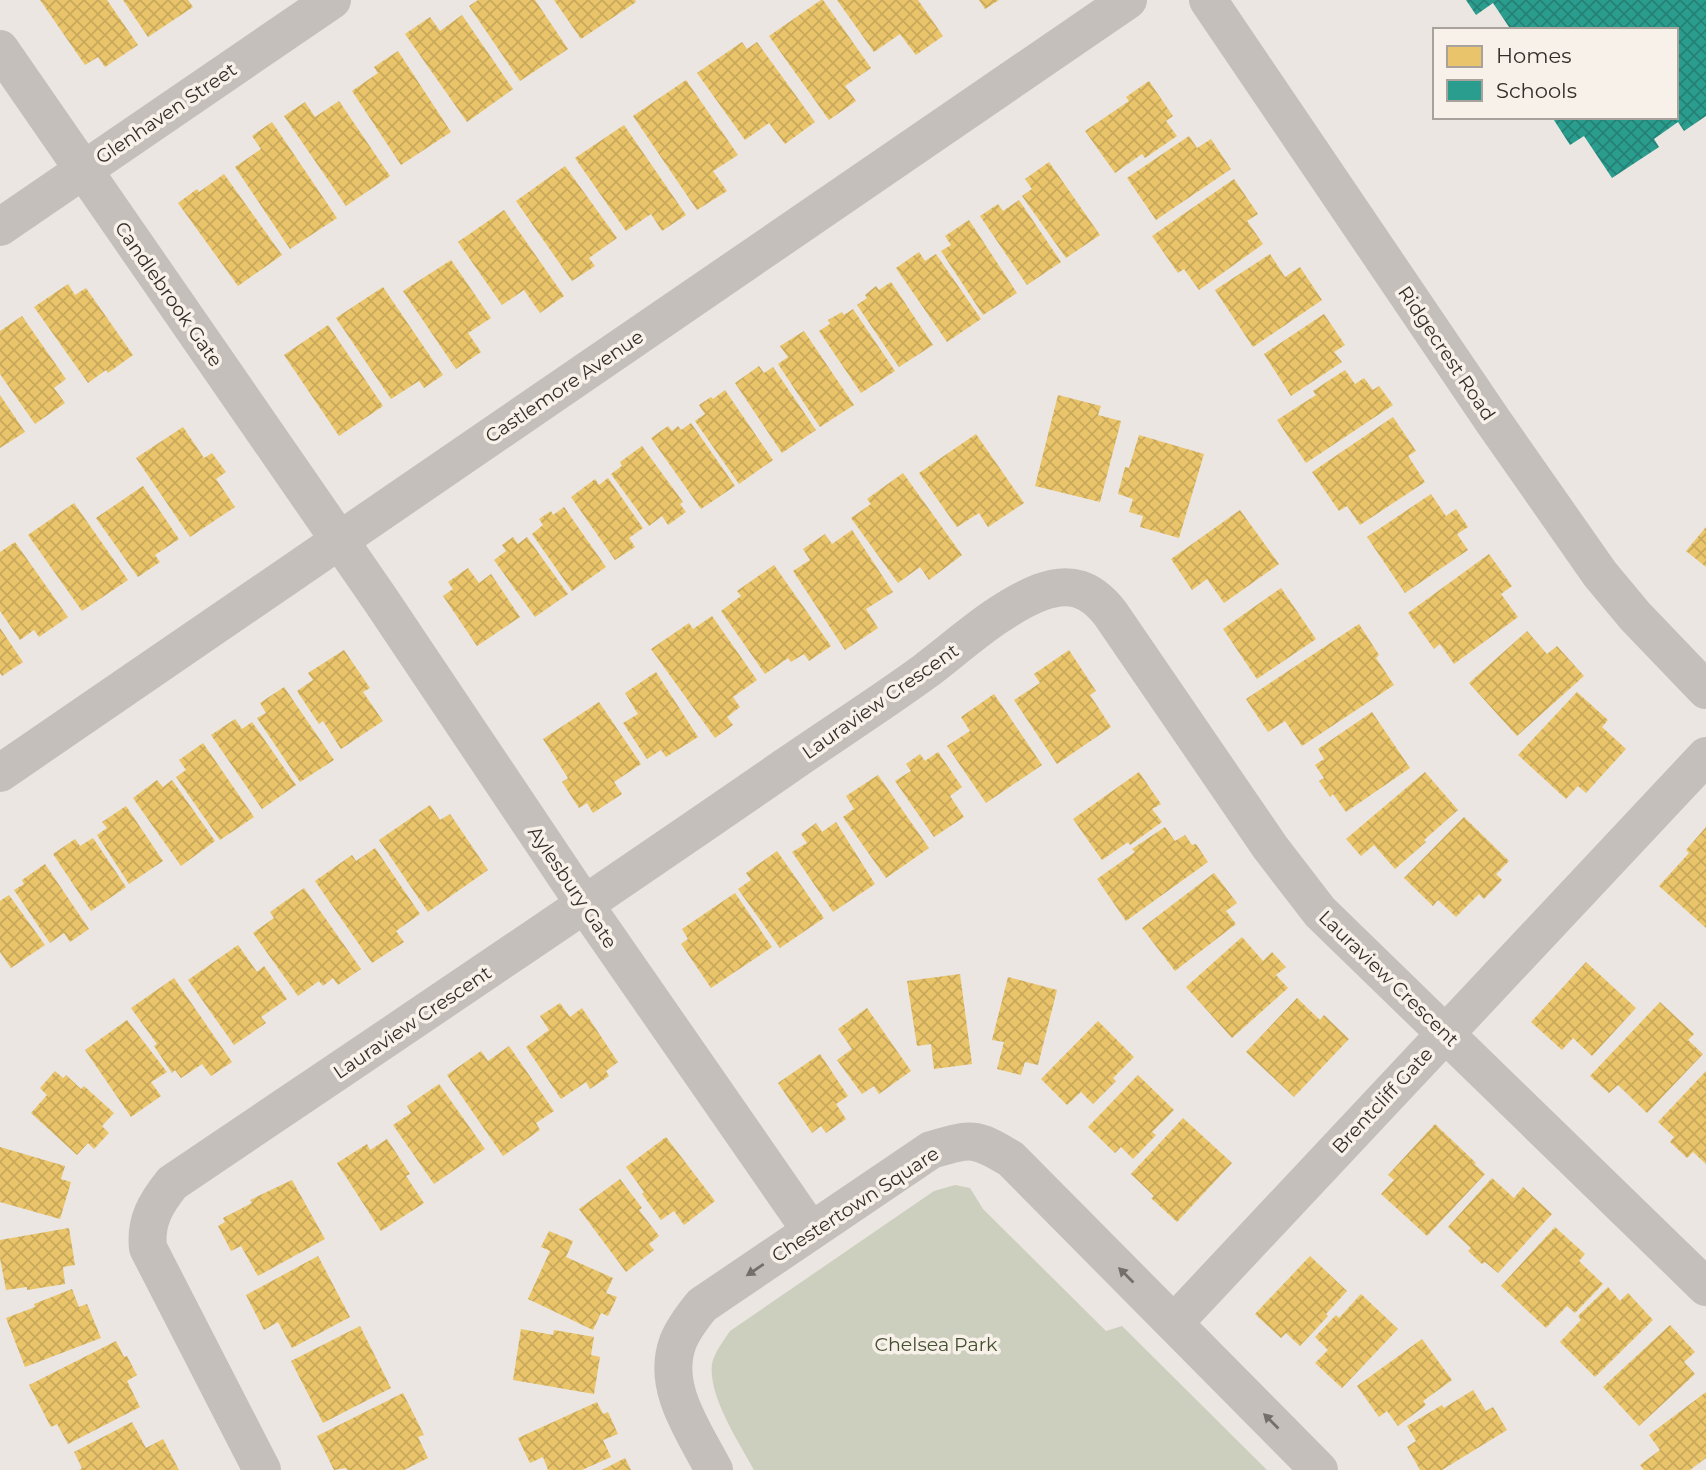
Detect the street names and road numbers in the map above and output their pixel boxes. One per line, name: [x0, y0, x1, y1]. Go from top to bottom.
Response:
street label: Glenhaven Street: [92, 58, 241, 169]
street label: Candlebrook Gate: [110, 217, 227, 371]
street label: Ridgecrest Road: [1393, 282, 1500, 425]
street label: Castlemore Avenue: [481, 325, 648, 448]
street label: Lauraview Crescent: [798, 639, 963, 764]
street label: Aylesbury Gate: [523, 822, 622, 953]
street label: Lauraview Crescent: [1314, 906, 1464, 1051]
street label: Lauraview Crescent: [329, 961, 496, 1084]
street label: Brentcliff Gate: [1327, 1042, 1437, 1158]
street label: Chestertown Square: [767, 1142, 943, 1267]

